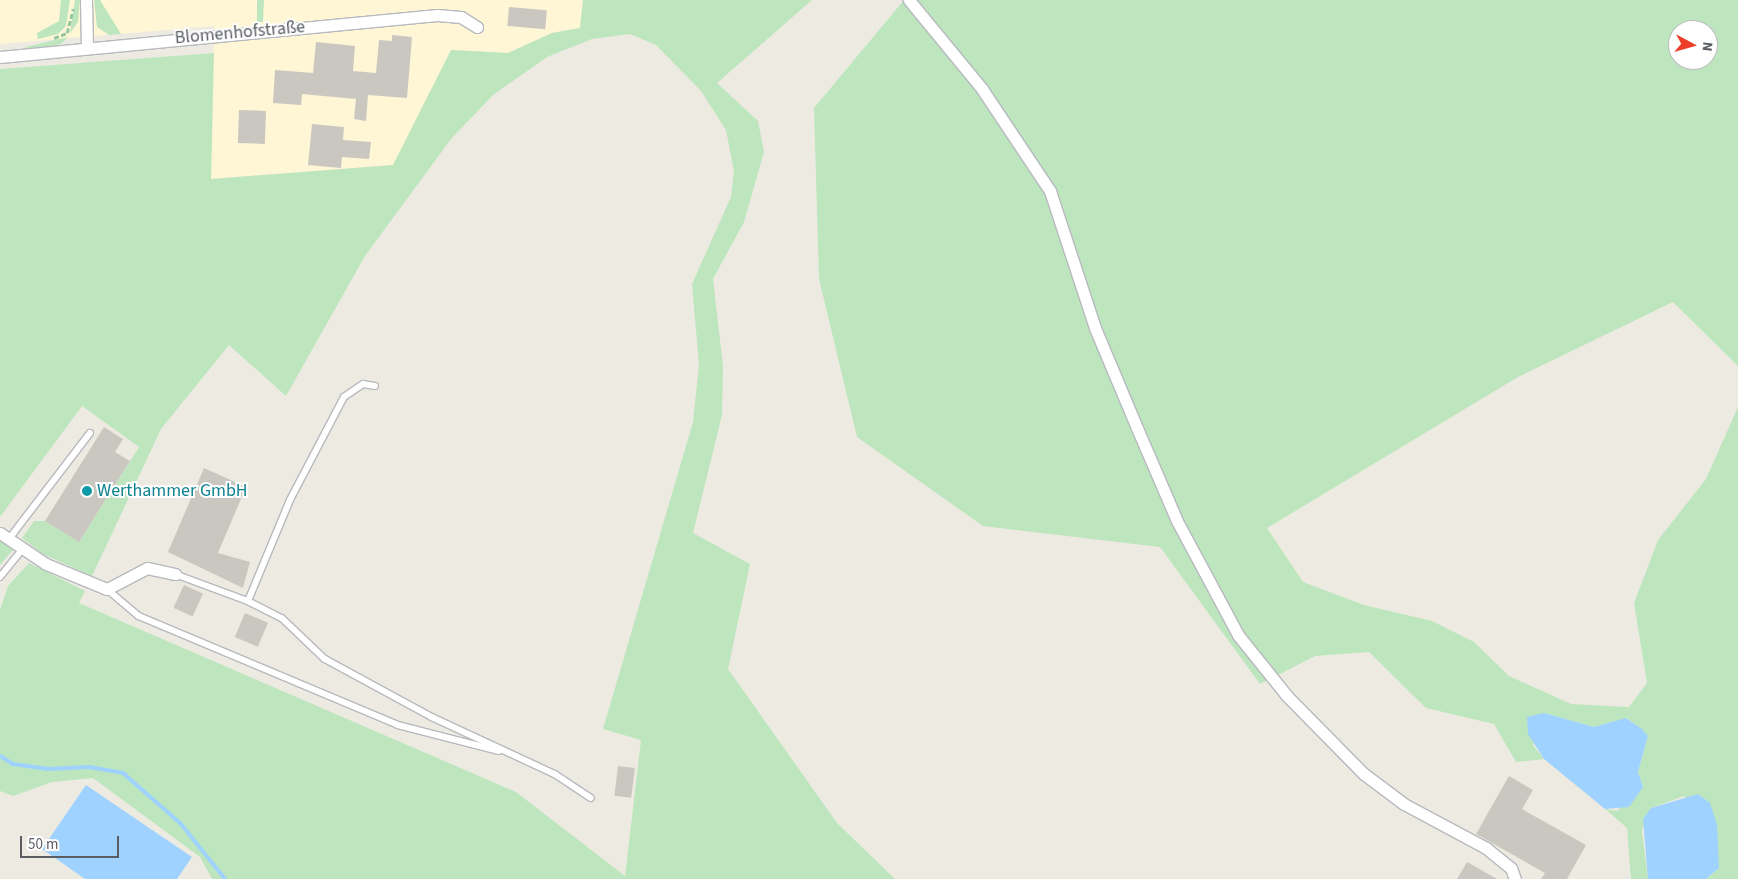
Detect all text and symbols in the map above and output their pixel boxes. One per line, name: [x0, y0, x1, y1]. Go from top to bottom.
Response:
street label: Blomenhofstraße: [174, 17, 306, 49]
north arrow: [1668, 20, 1718, 70]
text: N: [1696, 41, 1717, 52]
place label: Werthammer GmbH: [97, 480, 248, 502]
marker: Werthammer GmbH: [81, 485, 93, 497]
scale bar: [22, 826, 121, 858]
text: 50 m: [28, 834, 58, 855]

